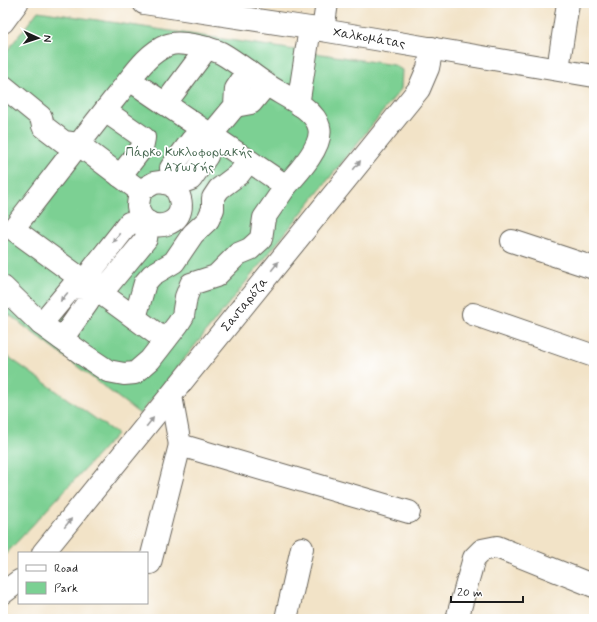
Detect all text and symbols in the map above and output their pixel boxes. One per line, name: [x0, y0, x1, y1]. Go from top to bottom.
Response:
north arrow: [18, 18, 58, 58]
street label: Χαλκομάτας: [332, 24, 407, 53]
text: N: [40, 34, 54, 42]
park label: Πάρκο Κυκλοφοριακής Αγωγής: [126, 144, 253, 176]
one-way arrow: [353, 160, 361, 170]
one-way arrow: [112, 233, 121, 244]
one-way arrow: [271, 261, 280, 272]
street label: Σανταρόζα: [217, 274, 272, 335]
one-way arrow: [59, 291, 68, 302]
one-way arrow: [145, 416, 154, 427]
one-way arrow: [63, 517, 72, 528]
legend: [18, 552, 148, 604]
text: Road: [54, 561, 78, 577]
scale bar: [451, 578, 523, 604]
text: Park: [54, 581, 78, 597]
text: 20 m: [457, 585, 483, 601]

